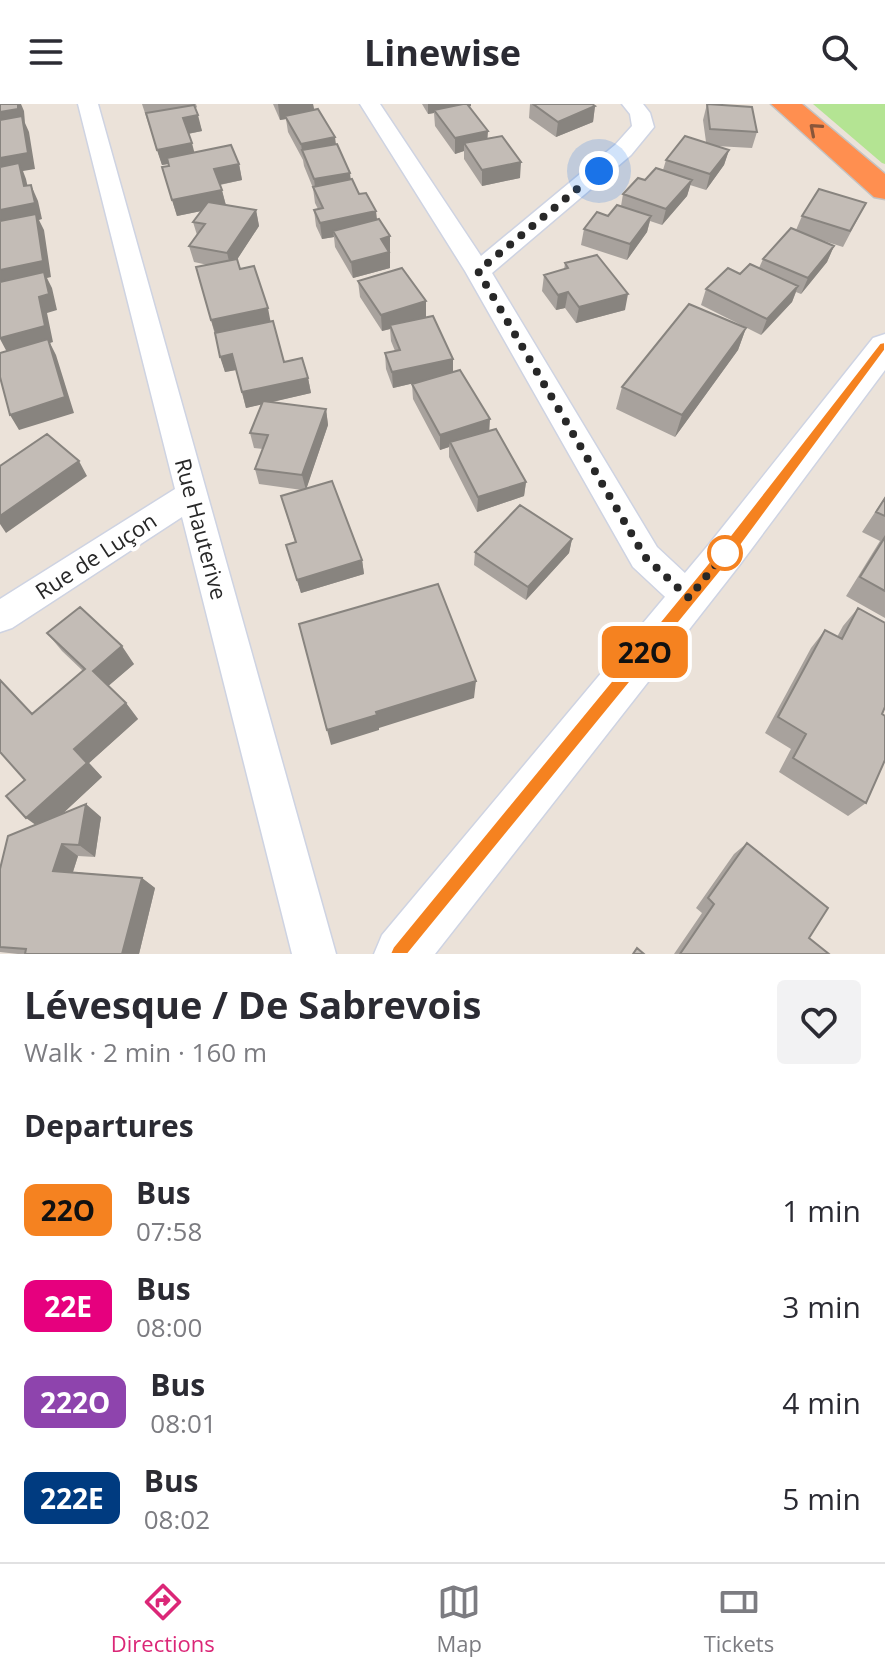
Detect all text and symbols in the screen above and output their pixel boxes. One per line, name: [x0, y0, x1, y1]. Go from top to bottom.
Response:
text: Linewise: [364, 28, 521, 77]
icon: menu: [24, 30, 68, 74]
icon: search: [817, 30, 861, 74]
one-way arrow: [810, 124, 824, 139]
your location: [579, 151, 619, 191]
street label: Rue Hauterive: [169, 455, 235, 603]
street label: Rue de Luçon: [29, 505, 162, 606]
unlabelled marker: [708, 536, 742, 570]
line badge: 22O: [599, 626, 691, 678]
text: 22O: [618, 633, 672, 671]
text: Lévesque / De Sabrevois: [24, 978, 482, 1030]
button: heart: [777, 980, 861, 1064]
text: Walk · 2 min · 160 m: [24, 1034, 267, 1070]
text: Departures: [24, 1105, 194, 1146]
text: Bus: [136, 1172, 191, 1213]
text: 1 min: [782, 1190, 861, 1231]
text: 22O: [41, 1191, 95, 1229]
text: 07:58: [136, 1213, 202, 1249]
text: Bus: [136, 1268, 191, 1309]
text: 3 min: [782, 1286, 861, 1327]
text: 22E: [44, 1287, 92, 1325]
text: 08:00: [136, 1309, 202, 1345]
text: Bus: [150, 1364, 205, 1405]
text: 4 min: [782, 1382, 861, 1423]
text: 222O: [40, 1383, 110, 1421]
text: 08:01: [150, 1405, 217, 1441]
text: Bus: [144, 1460, 199, 1501]
text: 5 min: [782, 1478, 861, 1519]
text: 222E: [40, 1479, 104, 1517]
text: 08:02: [144, 1501, 210, 1537]
tab: Directions: [111, 1580, 215, 1658]
tab: Map: [437, 1580, 482, 1658]
tab: Tickets: [704, 1580, 774, 1658]

